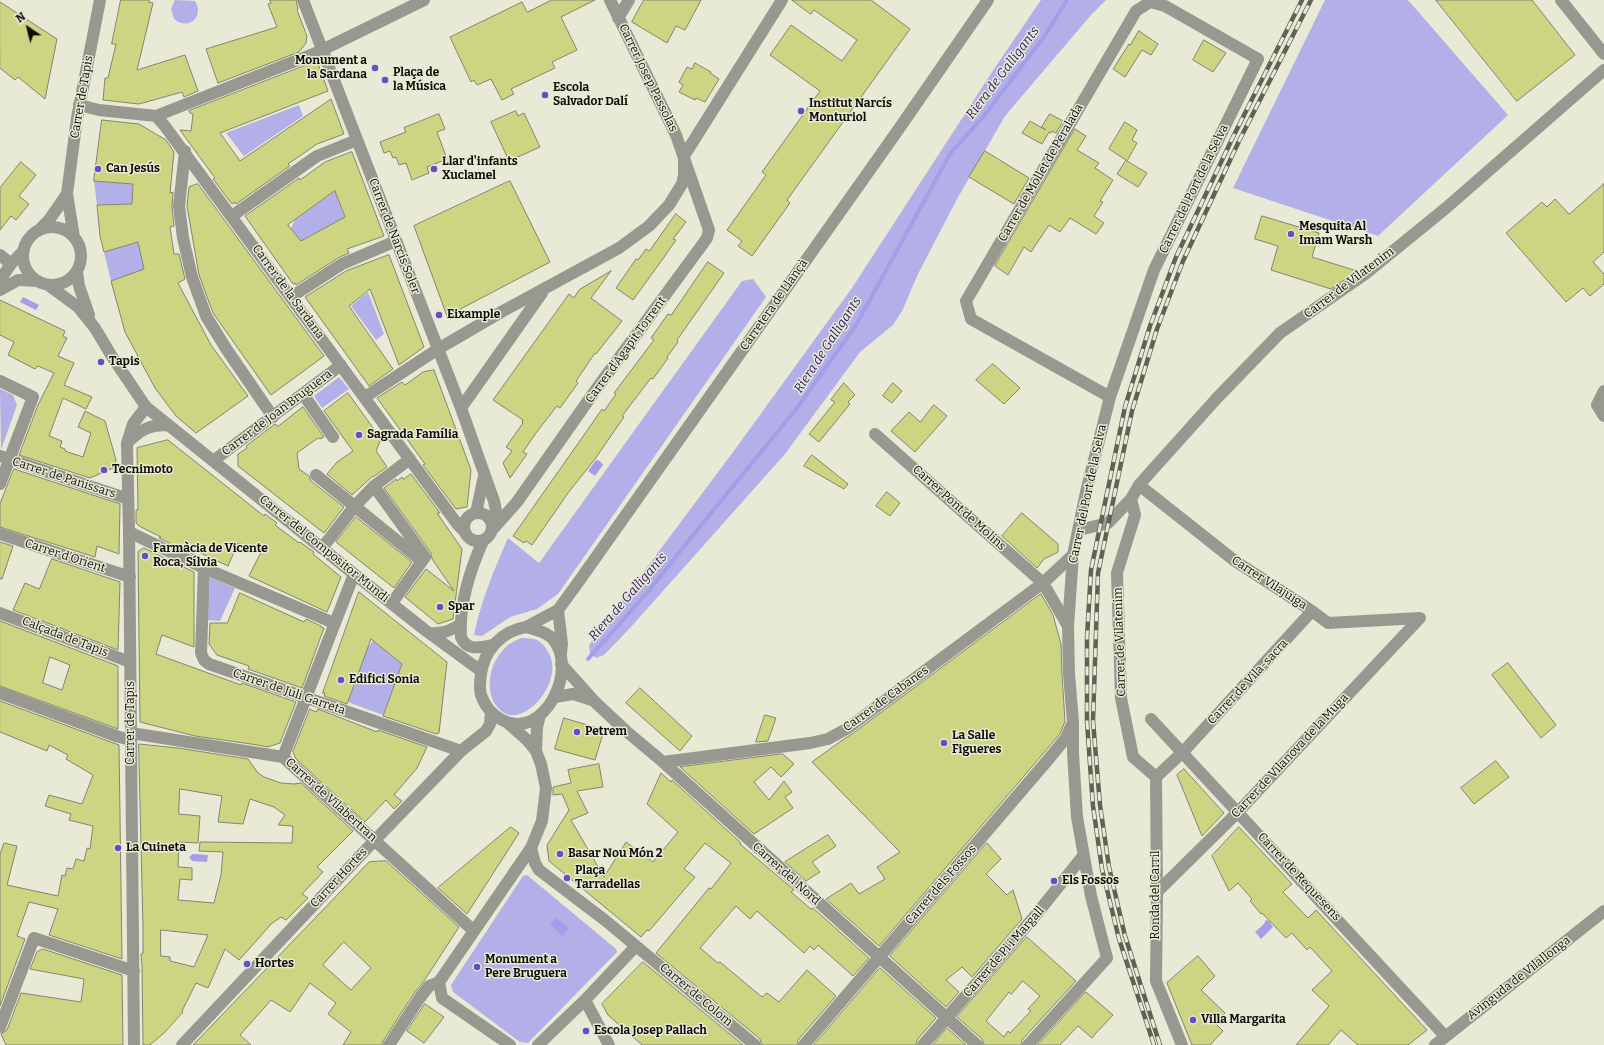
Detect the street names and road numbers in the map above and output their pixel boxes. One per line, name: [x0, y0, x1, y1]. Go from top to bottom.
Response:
street label: Carrer Josep Passolas: [616, 22, 680, 134]
street label: Carrer de Tapis: [68, 54, 96, 140]
street label: Carrer de Mollet de Peralada: [996, 102, 1086, 244]
street label: Carrer del Port de la Selva: [1156, 122, 1232, 256]
street label: Carrer de Narcís Soler: [365, 176, 423, 296]
street label: Carrer de la Sardana: [249, 242, 327, 342]
street label: Carrer de Vilatenim: [1301, 244, 1397, 322]
street label: Carretera de Llançà: [737, 257, 811, 353]
street label: Carrer d'Agapit Torrent: [583, 294, 669, 406]
street label: Carrer de Joan Bruguera: [219, 367, 335, 459]
street label: Carrer del Port de la Selva: [1066, 423, 1110, 565]
street label: Carrer de Panissars: [10, 454, 118, 502]
street label: Carrer Pont de Molins: [909, 462, 1009, 554]
street label: Carrer del Compositor Mundi: [256, 492, 392, 606]
street label: Carrer d'Orient: [23, 536, 107, 576]
street label: Carrer Vilajuiga: [1229, 553, 1309, 613]
street label: Carrer de Vilatenim: [1111, 587, 1129, 697]
street label: Calçada de Tapis: [20, 614, 110, 660]
street label: Carrer de Vila-sacra: [1205, 636, 1291, 728]
street label: Carrer de Cabanes: [840, 663, 932, 735]
street label: Carrer de Juli Garreta: [231, 666, 347, 718]
street label: Carrer de Tapis: [124, 681, 138, 765]
street label: Carrer de Vilanova de la Muga: [1229, 691, 1351, 821]
street label: Carrer de Vilabertran: [282, 755, 380, 845]
street label: Carrer de Requesens: [1254, 830, 1344, 924]
street label: Carrer del Nord: [749, 840, 823, 908]
street label: Carrer dels Fossos: [902, 842, 980, 928]
street label: Carrer Hortes: [308, 845, 370, 911]
street label: Ronda del Carril: [1149, 851, 1163, 939]
street label: Carrer de Pi i Margall: [961, 904, 1047, 1000]
street label: Avinguda de Vilallonga: [1464, 933, 1574, 1023]
street label: Carrer de Colom: [657, 960, 735, 1030]

